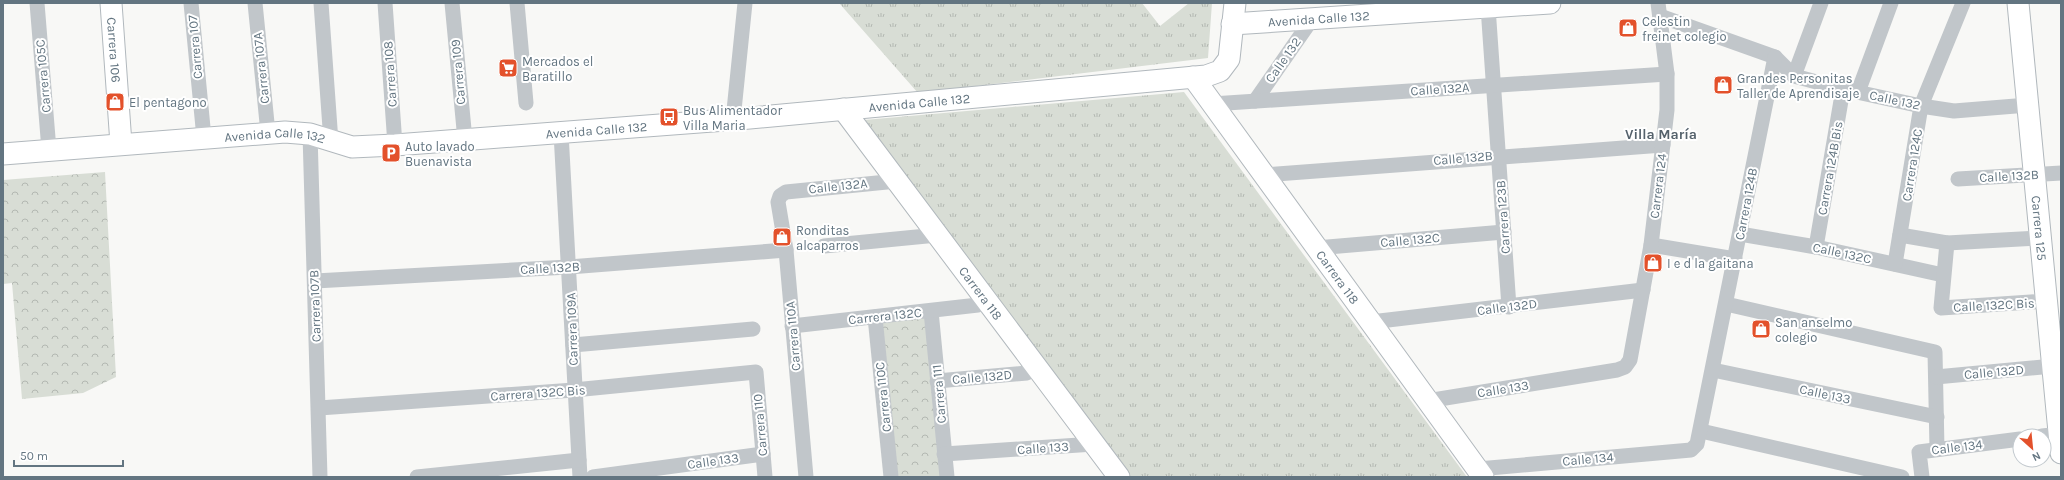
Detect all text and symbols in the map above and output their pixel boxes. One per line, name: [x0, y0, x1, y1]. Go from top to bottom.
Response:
street label: Avenida Calle 132: [1267, 7, 1370, 29]
street label: Carrera 107: [185, 14, 205, 80]
place label: Celestin freinet colegio: [1642, 14, 1727, 44]
street label: Carrera 106: [105, 17, 124, 83]
shop icon: Celestin freinet colegio: [1617, 17, 1639, 39]
street label: Carrera 107A: [250, 31, 272, 104]
street label: Calle 132: [1262, 35, 1304, 85]
street label: Carrera 105C: [32, 39, 54, 113]
street label: Carrera 109: [448, 39, 468, 105]
street label: Carrera 108: [380, 40, 400, 108]
place label: Mercados el Baratillo: [522, 54, 593, 84]
supermarket icon: Mercados el Baratillo: [497, 57, 519, 79]
place label: Grandes Personitas Taller de Aprendisaje: [1737, 71, 1860, 101]
shop icon: Grandes Personitas Taller de Aprendisaje: [1712, 74, 1734, 96]
street label: Calle 132A: [1410, 79, 1471, 99]
street label: Calle 132: [1868, 87, 1922, 113]
street label: Avenida Calle 132: [868, 90, 971, 115]
shop icon: El pentagono: [104, 91, 126, 113]
place label: El pentagono: [129, 95, 207, 110]
place label: Bus Alimentador Villa Maria: [683, 103, 782, 133]
bus stop icon: Bus Alimentador Villa Maria: [658, 106, 680, 128]
street label: Avenida Calle 132: [545, 118, 648, 141]
street label: Carrera 124B Bis: [1814, 120, 1846, 216]
street label: Avenida Calle 132: [224, 124, 328, 146]
district label: Villa María: [1625, 126, 1697, 143]
street label: Carrera 124C: [1899, 128, 1925, 202]
place label: Auto lavado Buenavista: [405, 139, 475, 169]
parking icon: Auto lavado Buenavista: [380, 142, 402, 164]
street label: Calle 132B: [1433, 148, 1493, 168]
street label: Carrera 124: [1647, 153, 1669, 219]
street label: Carrera 124B: [1732, 167, 1760, 241]
street label: Calle 132B: [1979, 167, 2039, 185]
street label: Calle 132A: [808, 175, 869, 197]
street label: Carrera 123B: [1493, 180, 1513, 254]
street label: Carrera 125: [2029, 195, 2050, 261]
place label: Ronditas alcaparros: [796, 223, 859, 253]
shop icon: Ronditas alcaparros: [771, 226, 793, 248]
street label: Calle 132C: [1380, 230, 1440, 250]
street label: Calle 132C: [1811, 239, 1873, 267]
street label: Carrera 118: [1313, 247, 1362, 307]
shop icon: I e d la gaitana: [1642, 252, 1664, 274]
place label: I e d la gaitana: [1667, 256, 1754, 271]
street label: Calle 132B: [520, 259, 580, 277]
street label: Carrera 118: [956, 263, 1006, 323]
street label: Carrera 107B: [306, 270, 324, 342]
street label: Carrera 109A: [563, 292, 581, 366]
street label: Calle 132C Bis: [1953, 295, 2035, 315]
street label: Calle 132D: [1476, 296, 1538, 318]
street label: Carrera 110A: [782, 300, 804, 371]
street label: Carrera 132C: [848, 305, 922, 327]
place label: San anselmo colegio: [1775, 315, 1852, 345]
shop icon: San anselmo colegio: [1750, 318, 1772, 340]
street label: Carrera 110C: [872, 361, 894, 433]
street label: Calle 132D: [1963, 362, 2025, 382]
street label: Carrera 111: [929, 364, 949, 424]
street label: Calle 132D: [951, 367, 1013, 387]
street label: Calle 133: [1476, 378, 1530, 400]
street label: Calle 133: [1798, 381, 1852, 407]
street label: Carrera 132C Bis: [490, 382, 586, 404]
street label: Carrera 110: [750, 393, 770, 457]
north arrow: [2012, 428, 2052, 468]
street label: Calle 134: [1931, 436, 1983, 458]
street label: Calle 133: [1017, 439, 1069, 457]
scale bar: [14, 442, 123, 468]
text: 50 m: [20, 449, 48, 463]
street label: Calle 134: [1562, 449, 1614, 469]
text: N: [2030, 449, 2043, 464]
street label: Calle 133: [686, 450, 740, 472]

